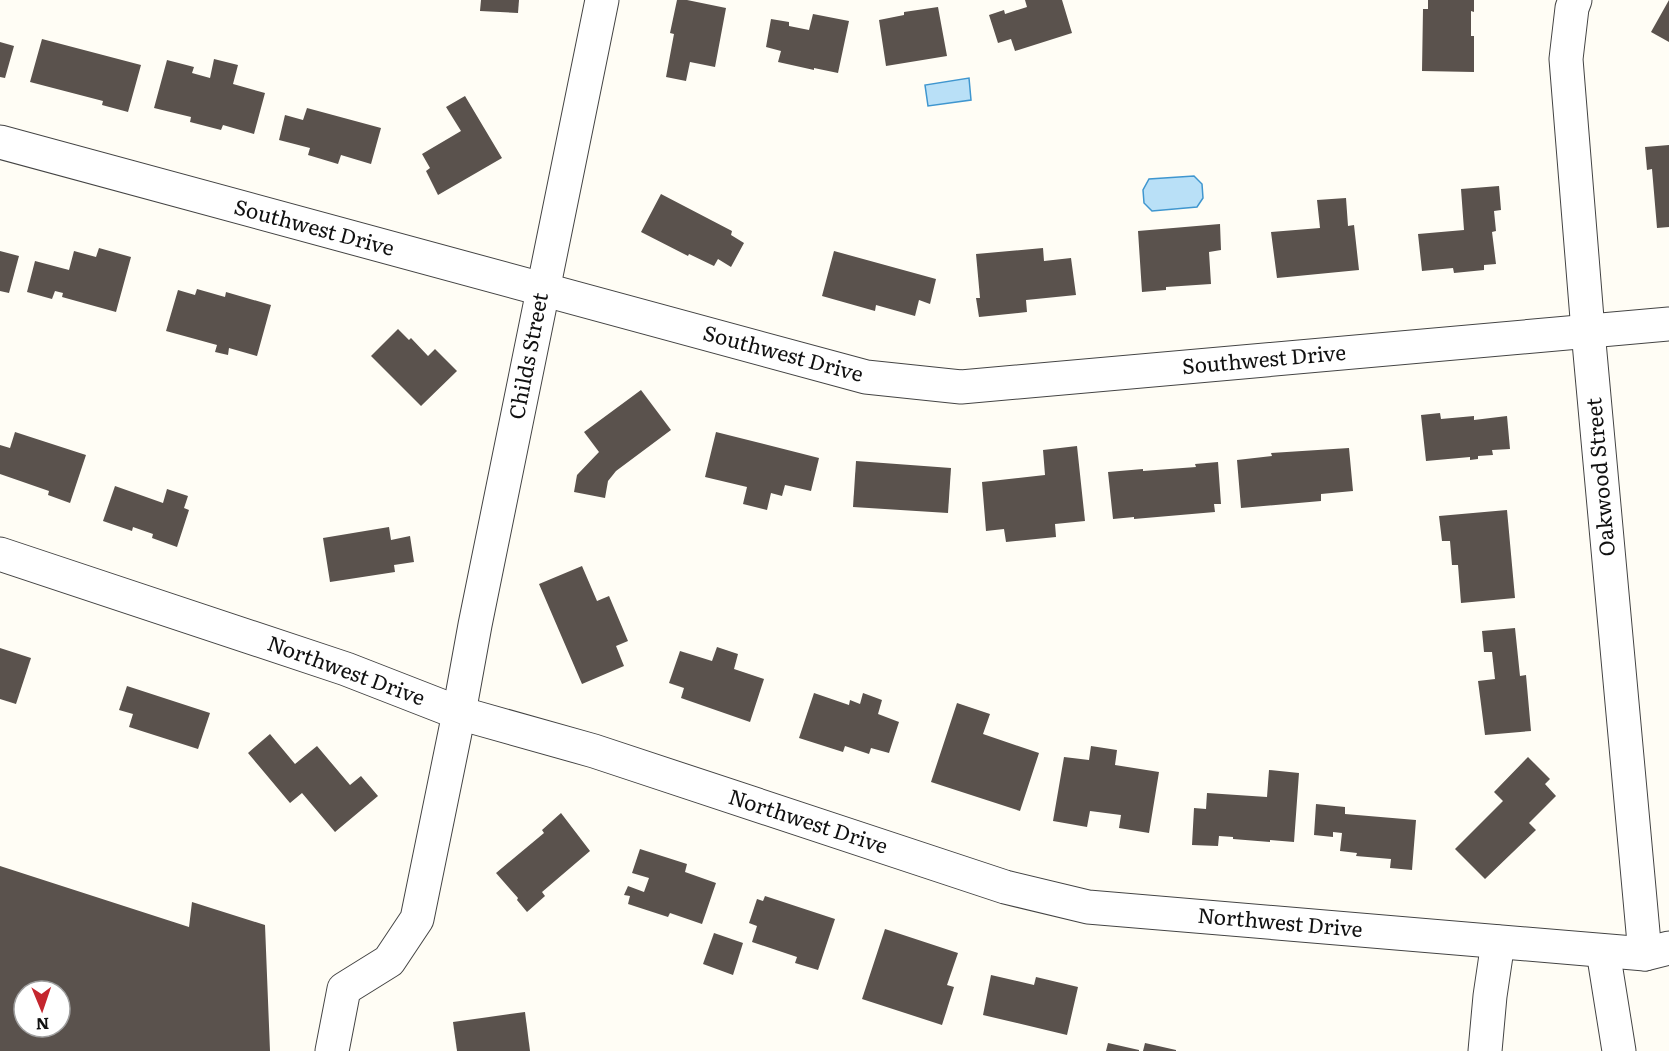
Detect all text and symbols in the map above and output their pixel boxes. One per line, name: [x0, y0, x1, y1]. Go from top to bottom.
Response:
street label: Southwest Drive: [231, 189, 398, 262]
street label: Childs Street: [499, 289, 554, 422]
street label: Southwest Drive: [700, 315, 867, 388]
street label: Southwest Drive: [1180, 335, 1347, 380]
street label: Oakwood Street: [1576, 396, 1621, 558]
street label: Northwest Drive: [264, 626, 430, 712]
street label: Northwest Drive: [725, 779, 892, 860]
street label: Northwest Drive: [1196, 898, 1364, 943]
north arrow: [12, 979, 72, 1039]
text: N: [35, 1013, 50, 1037]

